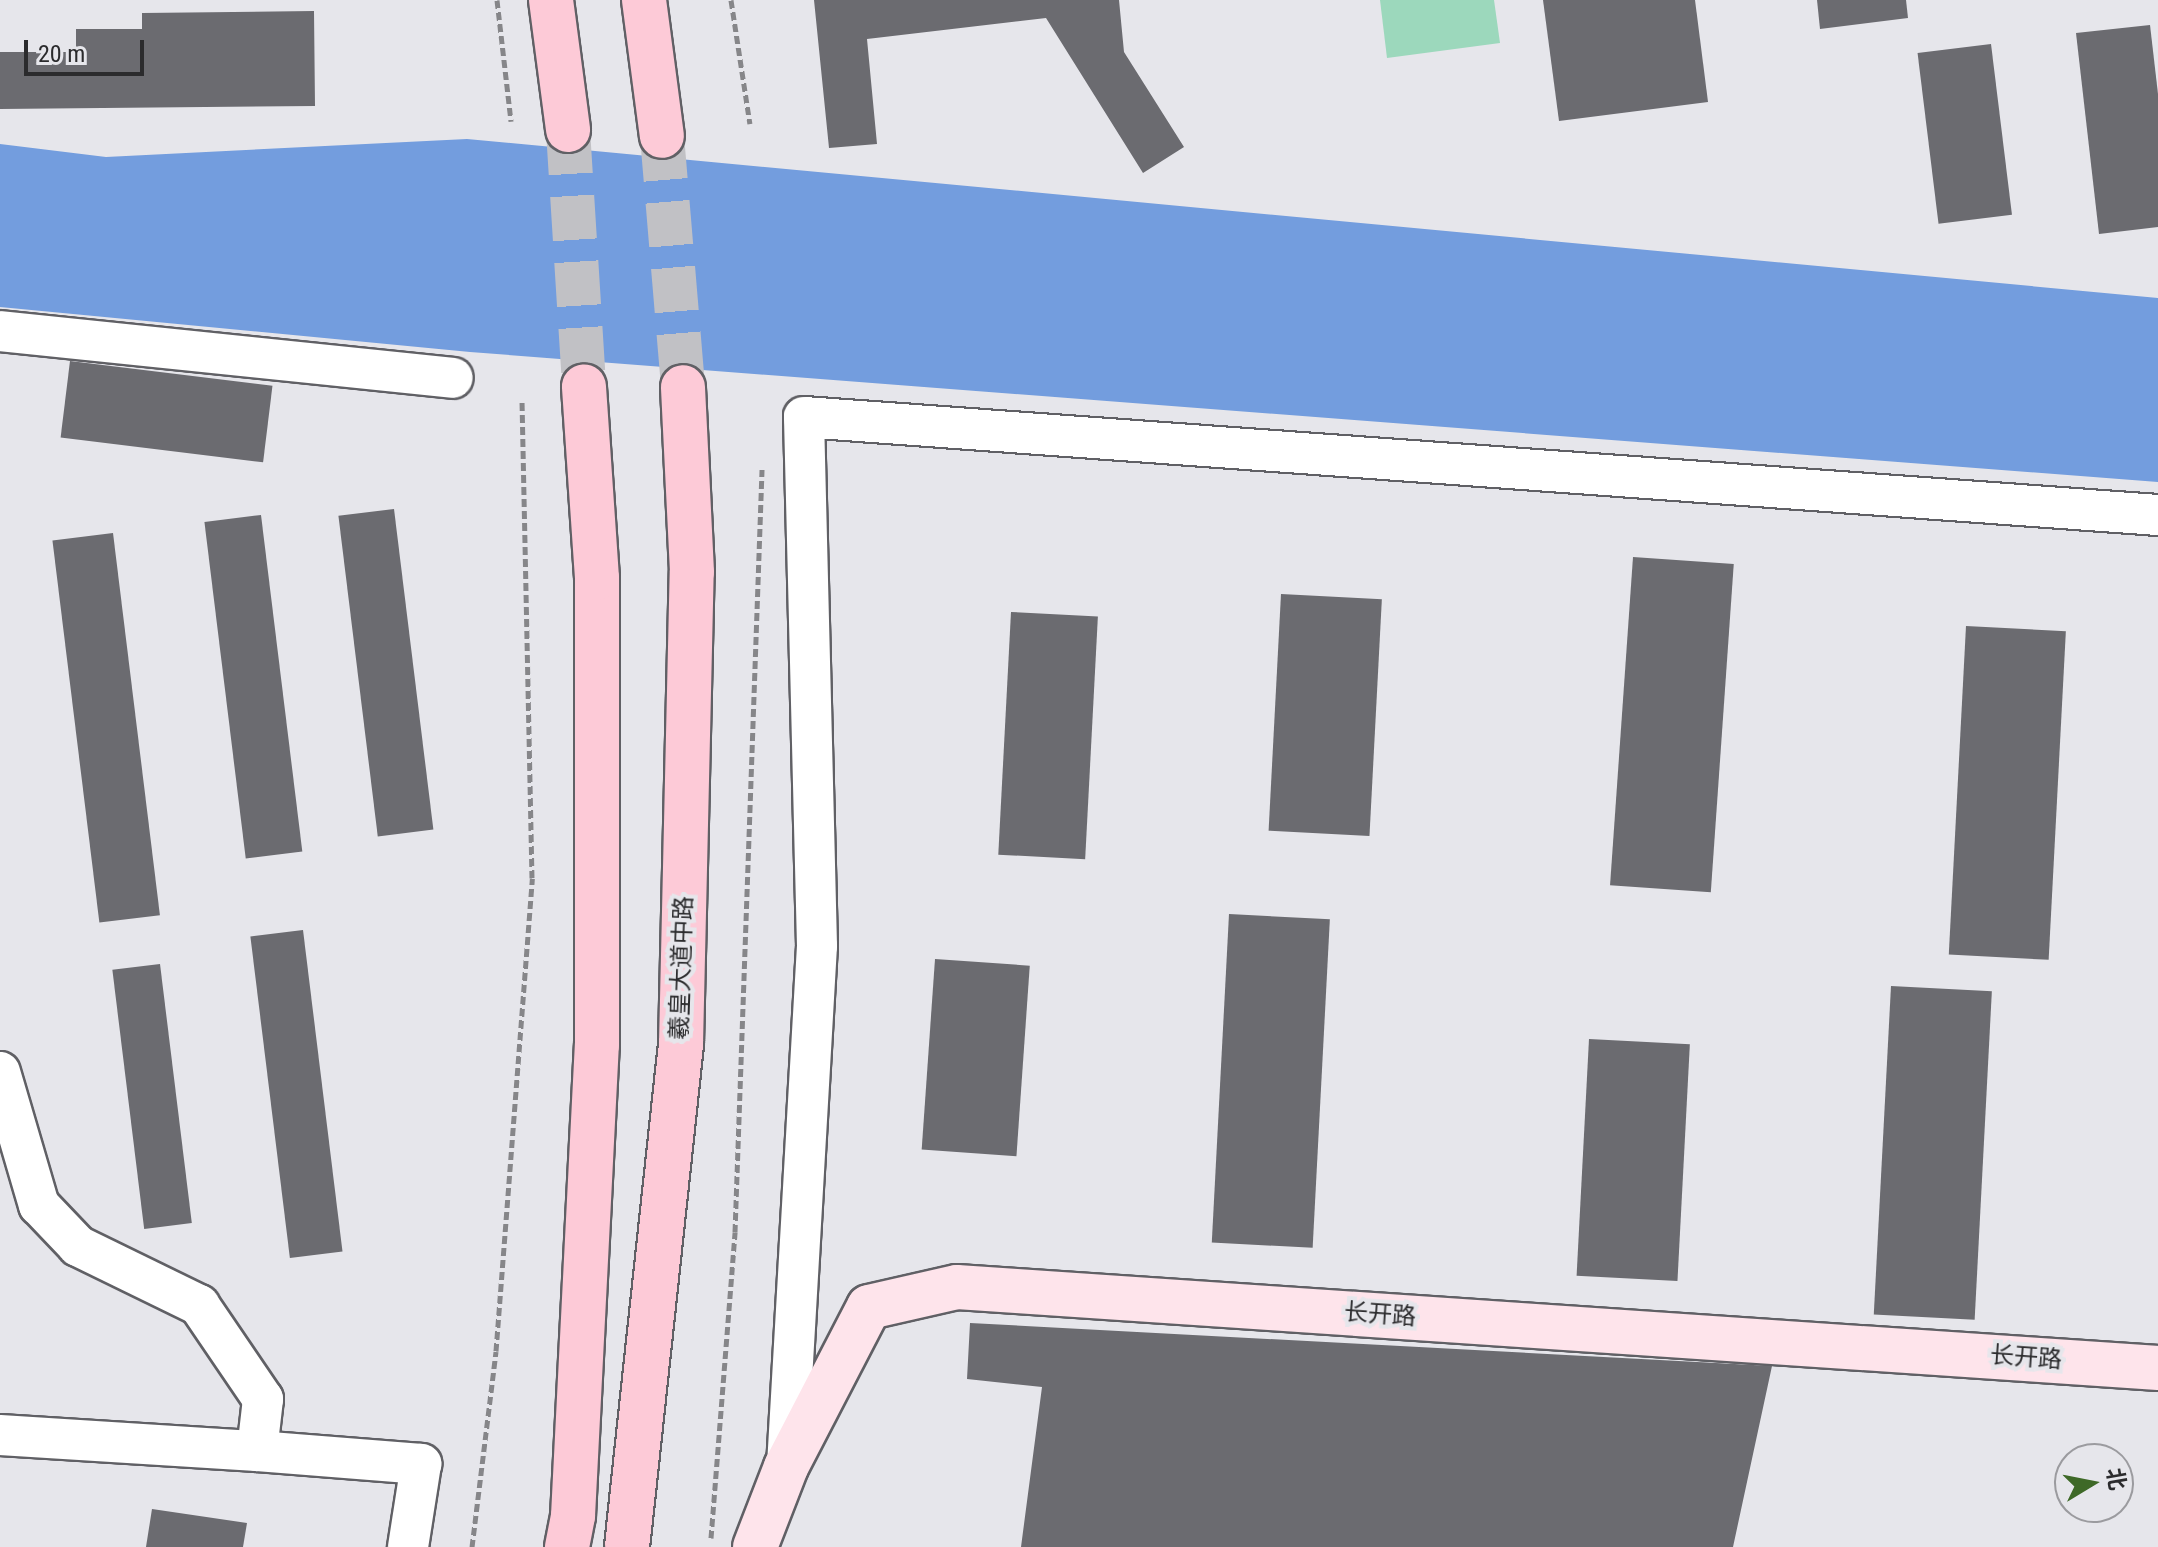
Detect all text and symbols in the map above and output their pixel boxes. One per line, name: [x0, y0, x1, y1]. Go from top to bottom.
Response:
scale bar: [28, 24, 148, 74]
text: 20 m: [38, 40, 85, 68]
street label: 羲皇大道中路: [665, 896, 699, 1040]
street label: 长开路: [1343, 1298, 1417, 1332]
street label: 长开路: [1989, 1341, 2063, 1375]
north arrow: [2054, 1443, 2134, 1523]
text: 北: [2102, 1466, 2130, 1492]

